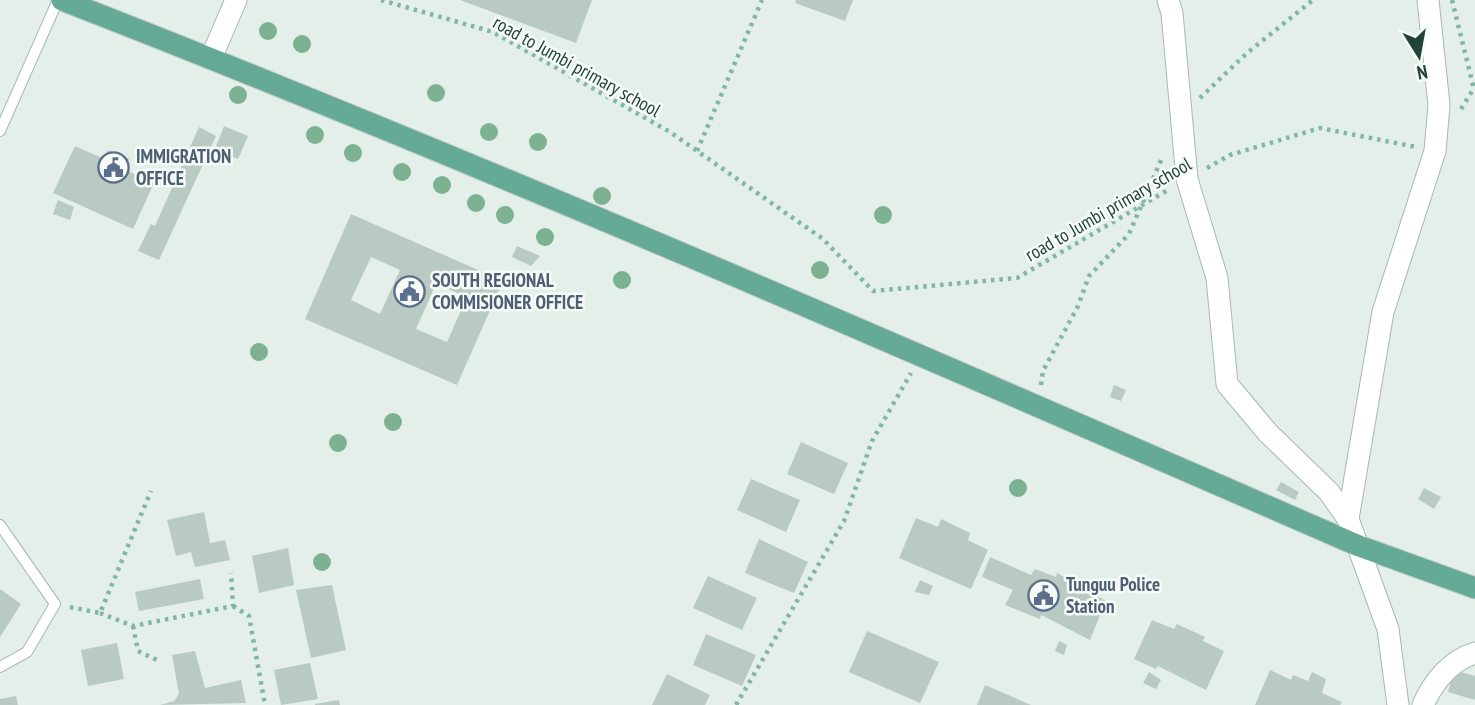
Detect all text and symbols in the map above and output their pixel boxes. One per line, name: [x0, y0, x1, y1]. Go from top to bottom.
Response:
street label: road to Jumbi primary school: [489, 10, 666, 122]
north arrow: [1384, 21, 1454, 91]
text: N: [1415, 60, 1430, 85]
place label: IMMIGRATION OFFICE: [136, 144, 231, 190]
public building icon: IMMIGRATION OFFICE: [96, 150, 130, 184]
street label: road to Jumbi primary school: [1021, 151, 1196, 266]
place label: SOUTH REGIONAL COMMISIONER OFFICE: [432, 268, 583, 314]
public building icon: SOUTH REGIONAL COMMISIONER OFFICE: [392, 274, 426, 308]
place label: Tunguu Police Station: [1066, 572, 1160, 618]
public building icon: Tunguu Police Station: [1026, 578, 1060, 612]

